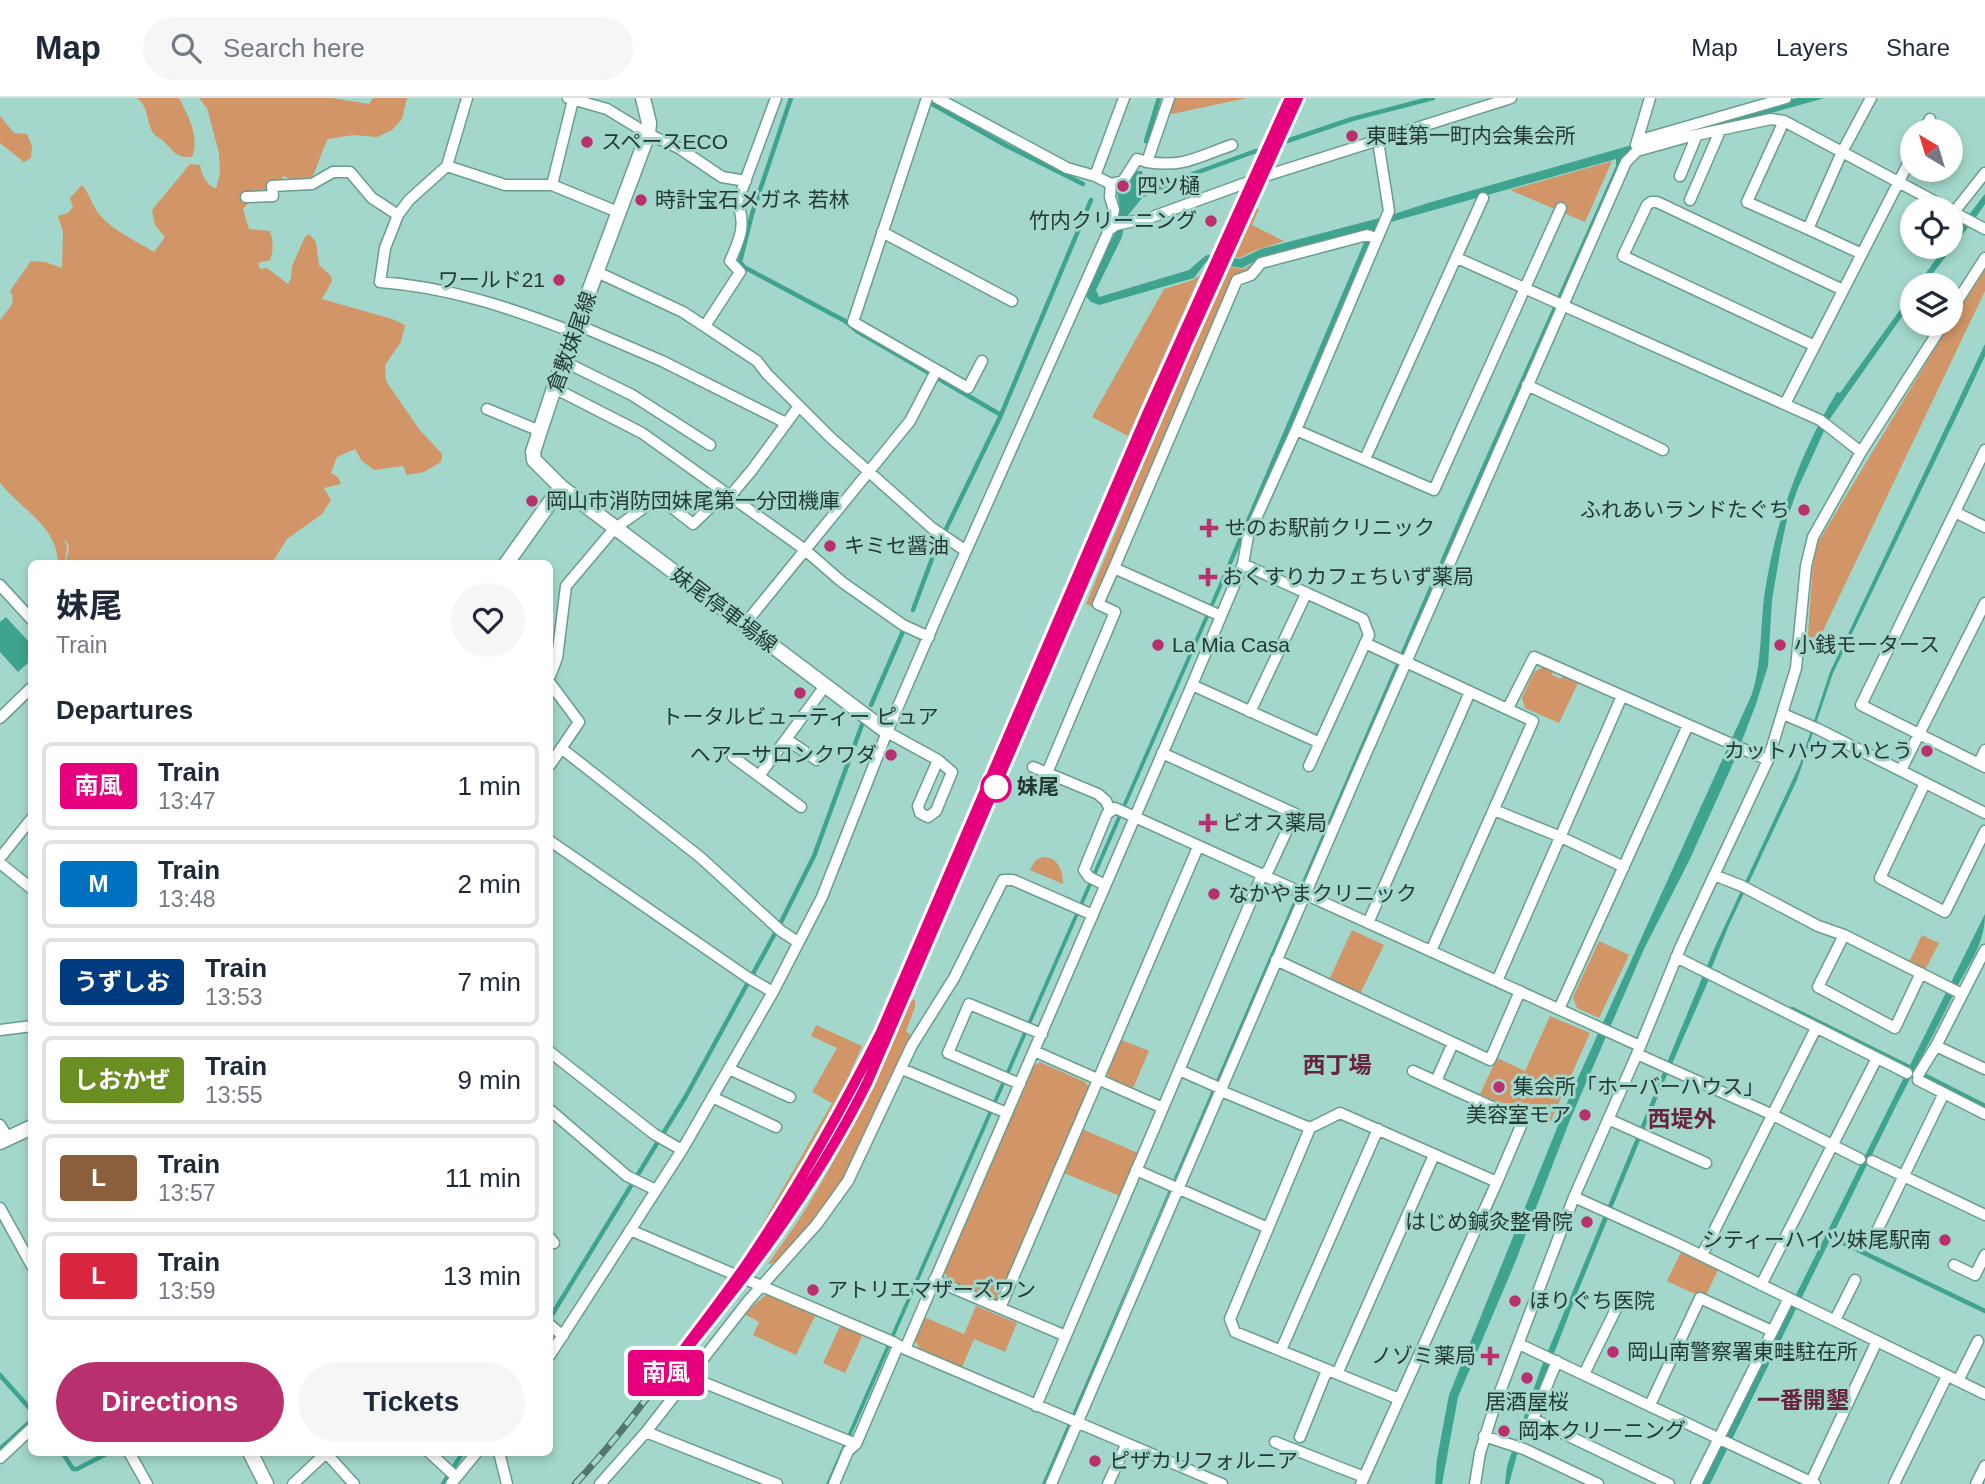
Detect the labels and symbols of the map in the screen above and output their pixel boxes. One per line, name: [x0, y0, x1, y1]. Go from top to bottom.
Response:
north arrow: [1900, 119, 1964, 182]
place label: 東畦第一町内会集会所: [1366, 124, 1576, 147]
marker: 東畦第一町内会集会所: [1344, 128, 1360, 144]
place label: スペースECO: [601, 130, 728, 153]
marker: スペースECO: [579, 134, 595, 150]
place label: 四ツ樋: [1137, 174, 1200, 197]
marker: 四ツ樋: [1115, 178, 1131, 194]
place label: 時計宝石メガネ 若林: [655, 188, 850, 211]
marker: 時計宝石メガネ 若林: [633, 192, 649, 208]
place label: 竹内クリーニング: [1029, 209, 1197, 232]
marker: 竹内クリーニング: [1203, 213, 1219, 229]
place label: ワールド21: [438, 268, 545, 291]
marker: ワールド21: [551, 272, 567, 288]
street label: 倉敷妹尾線: [543, 289, 600, 395]
place label: 岡山市消防団妹尾第一分団機庫: [546, 489, 840, 512]
marker: 岡山市消防団妹尾第一分団機庫: [524, 493, 540, 509]
place label: ふれあいランドたぐち: [1580, 498, 1790, 521]
marker: ふれあいランドたぐち: [1796, 502, 1812, 518]
place label: せのお駅前クリニック: [1225, 516, 1435, 539]
marker: せのお駅前クリニック: [1199, 518, 1219, 538]
place label: キミセ醤油: [844, 534, 949, 557]
marker: キミセ醤油: [822, 538, 838, 554]
street label: 妹尾停車場線: [667, 563, 782, 657]
place label: おくすりカフェちいず薬局: [1222, 565, 1474, 588]
marker: おくすりカフェちいず薬局: [1200, 569, 1216, 585]
place label: La Mia Casa: [1172, 633, 1290, 656]
place label: 小銭モータース: [1794, 633, 1940, 656]
marker: La Mia Casa: [1150, 637, 1166, 653]
marker: 小銭モータース: [1772, 637, 1788, 653]
marker: トータルビューティー ピュア: [792, 685, 808, 701]
place label: トータルビューティー ピュア: [661, 705, 939, 728]
place label: カットハウスいとう: [1724, 739, 1913, 762]
place label: ヘアーサロンクワダ: [690, 743, 877, 766]
marker: カットハウスいとう: [1919, 743, 1935, 759]
marker: ヘアーサロンクワダ: [883, 747, 899, 763]
marker: 妹尾: [981, 772, 1011, 802]
place label: 妹尾: [1017, 775, 1059, 798]
place label: ビオス薬局: [1222, 811, 1327, 834]
marker: ビオス薬局: [1200, 815, 1216, 831]
place label: なかやまクリニック: [1228, 882, 1417, 905]
marker: なかやまクリニック: [1206, 886, 1222, 902]
district label: 西丁場: [1303, 1052, 1372, 1078]
place label: 集会所「ホーバーハウス」: [1513, 1075, 1764, 1098]
marker: 集会所「ホーバーハウス」: [1491, 1079, 1507, 1095]
place label: 美容室モア: [1466, 1103, 1571, 1126]
district label: 西堤外: [1648, 1106, 1717, 1132]
marker: 美容室モア: [1577, 1107, 1593, 1123]
place label: はじめ鍼灸整骨院: [1405, 1210, 1573, 1233]
marker: はじめ鍼灸整骨院: [1579, 1214, 1595, 1230]
place label: シティーハイツ妹尾駅南: [1702, 1228, 1931, 1251]
marker: シティーハイツ妹尾駅南: [1937, 1232, 1953, 1248]
place label: アトリエマザーズワン: [827, 1278, 1036, 1301]
marker: アトリエマザーズワン: [805, 1282, 821, 1298]
place label: ほりぐち医院: [1529, 1289, 1655, 1312]
marker: ほりぐち医院: [1507, 1293, 1523, 1309]
place label: 岡山南警察署東畦駐在所: [1627, 1340, 1858, 1363]
place label: ノゾミ薬局: [1371, 1344, 1476, 1367]
marker: 岡山南警察署東畦駐在所: [1605, 1344, 1621, 1360]
marker: ノゾミ薬局: [1482, 1348, 1498, 1364]
line badge: 南風: [634, 1350, 698, 1396]
marker: 居酒屋桜: [1519, 1370, 1535, 1386]
district label: 一番開墾: [1757, 1387, 1849, 1413]
place label: 居酒屋桜: [1485, 1390, 1569, 1413]
place label: 岡本クリーニング: [1518, 1419, 1686, 1442]
marker: 岡本クリーニング: [1496, 1423, 1512, 1439]
place label: ピザカリフォルニア: [1109, 1449, 1298, 1472]
marker: ピザカリフォルニア: [1087, 1453, 1103, 1469]

